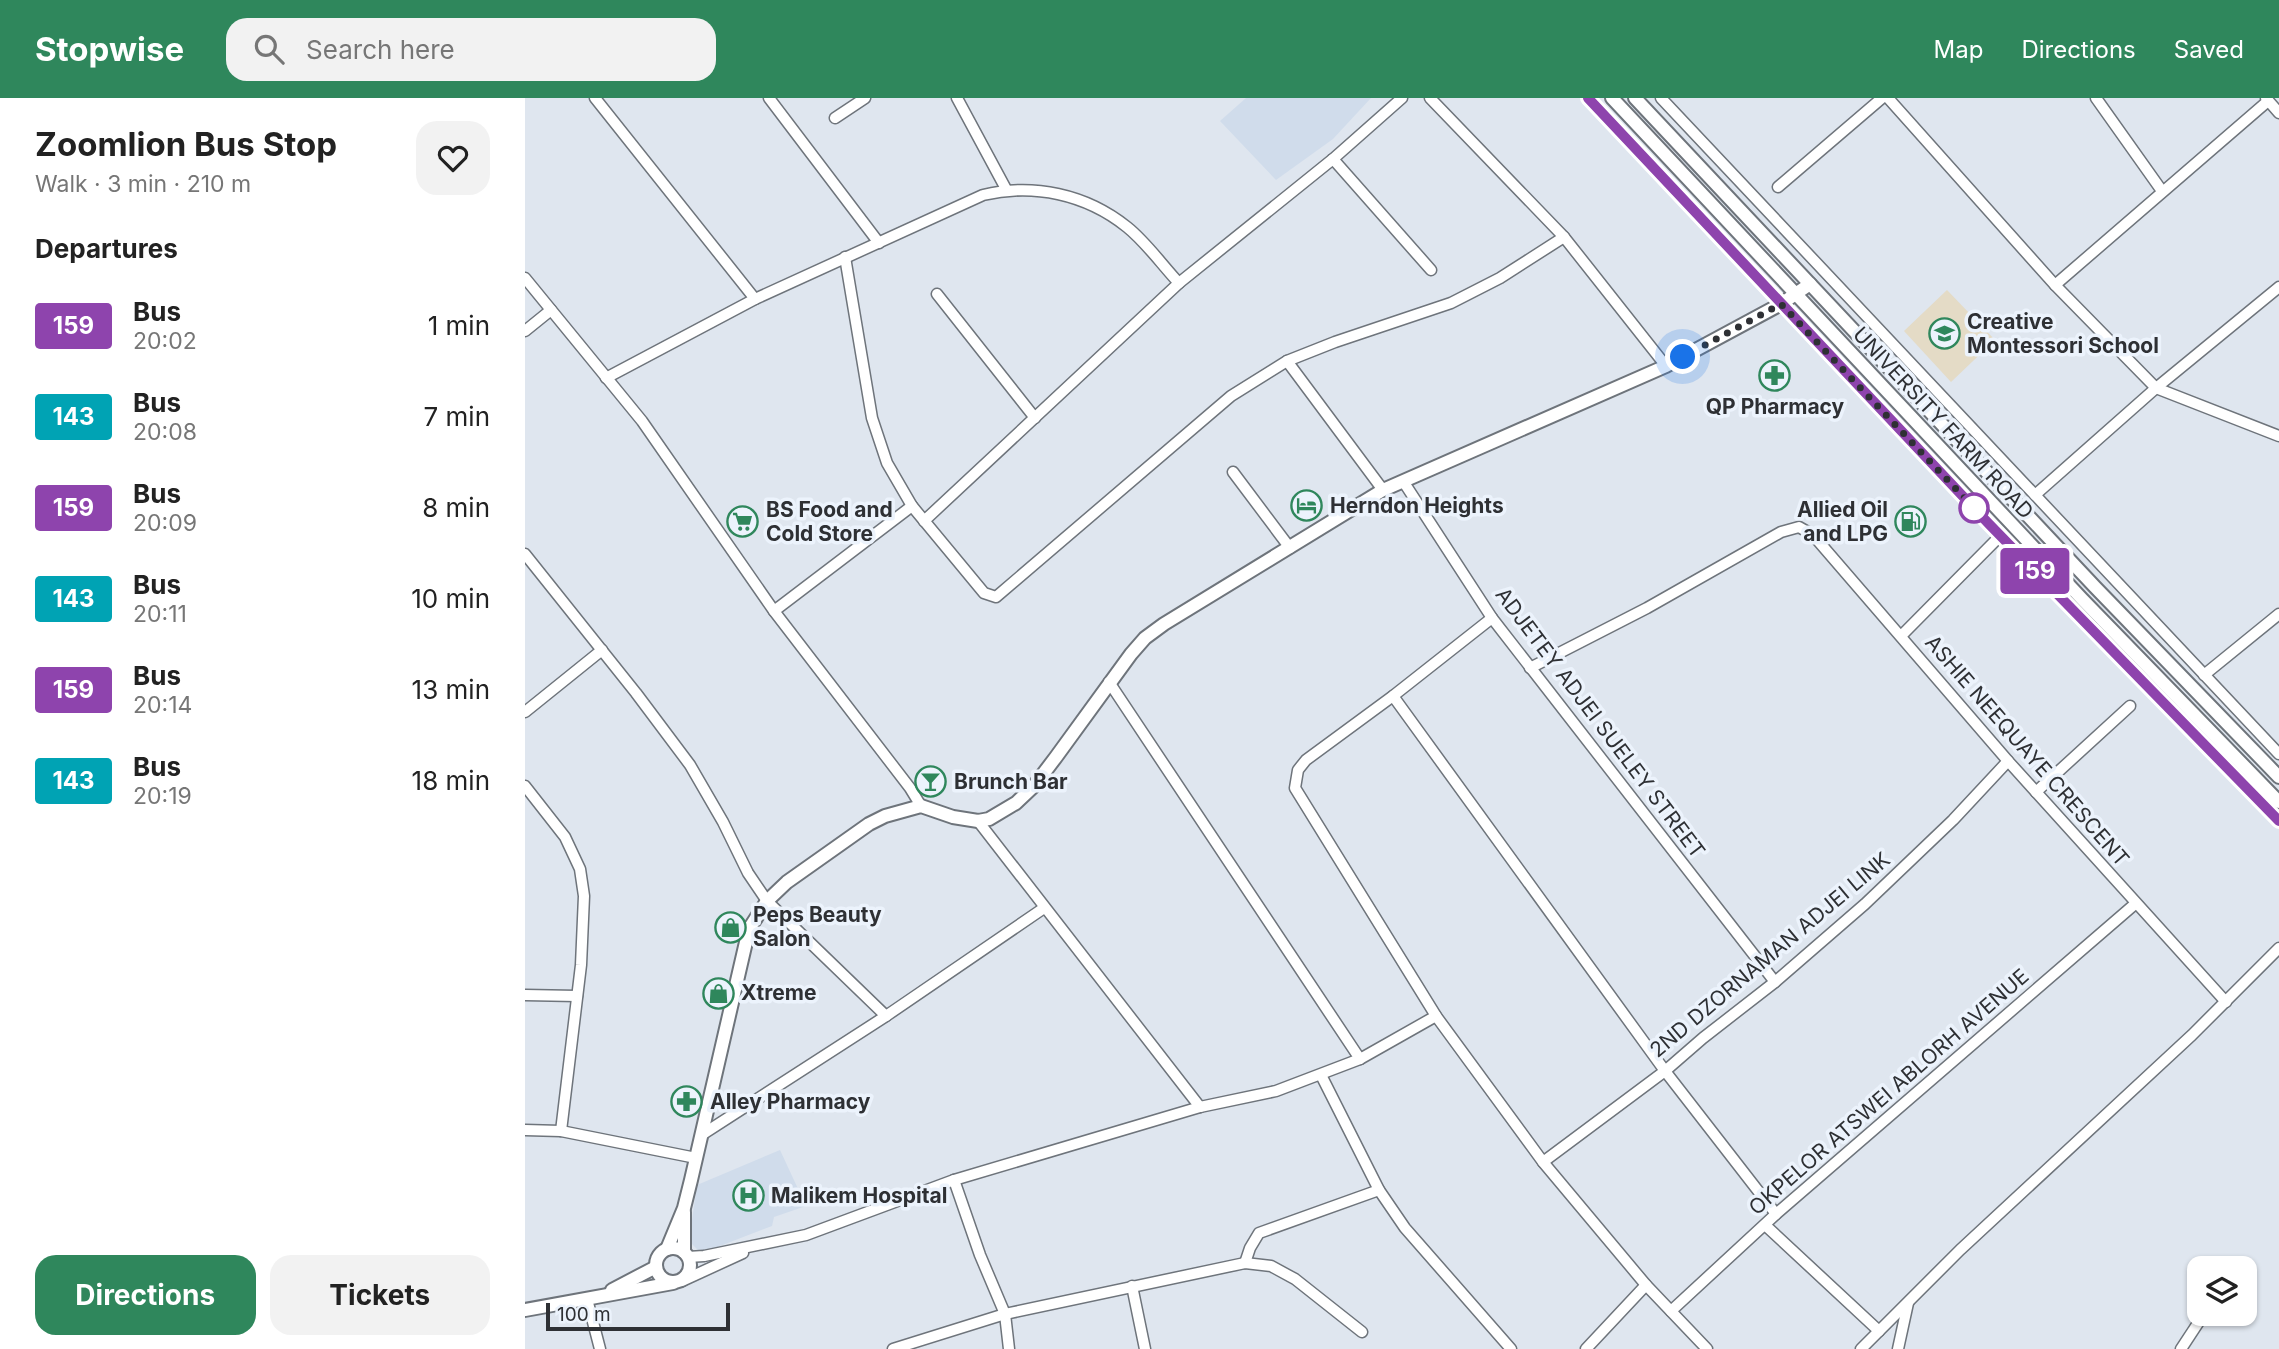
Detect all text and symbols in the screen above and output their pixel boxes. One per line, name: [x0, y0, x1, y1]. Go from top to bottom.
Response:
search box: [226, 18, 716, 81]
text: Stopwise: [35, 29, 184, 69]
icon: search: [250, 30, 288, 68]
text: Search here: [306, 34, 455, 65]
text: Map: [1934, 35, 1983, 64]
text: Directions: [2021, 35, 2136, 64]
text: Saved: [2174, 35, 2244, 64]
button: heart: [416, 121, 490, 195]
text: Zoomlion Bus Stop: [35, 124, 337, 164]
text: Walk · 3 min · 210 m: [35, 170, 251, 198]
text: Departures: [35, 233, 178, 264]
text: Bus: [133, 296, 181, 327]
place label: Creative Montessori School: [1967, 309, 2159, 358]
text: 1 min: [428, 310, 490, 341]
text: 159: [53, 311, 94, 340]
school or university icon: Creative Montessori School: [1927, 317, 1961, 351]
street label: UNIVERSITY FARM ROAD: [1848, 322, 2039, 524]
text: 20:02: [133, 327, 197, 355]
your location: [1665, 339, 1700, 374]
pharmacy icon: QP Pharmacy: [1758, 358, 1792, 392]
text: Bus: [133, 387, 181, 418]
place label: QP Pharmacy: [1706, 394, 1845, 419]
text: 7 min: [424, 401, 490, 432]
text: 143: [52, 402, 95, 431]
text: 20:08: [133, 418, 197, 446]
text: Bus: [133, 478, 181, 509]
hotel icon: Herndon Heights: [1290, 489, 1324, 523]
text: 8 min: [422, 492, 490, 523]
text: 159: [53, 493, 94, 522]
place label: Herndon Heights: [1330, 493, 1504, 518]
unlabelled marker: [1959, 493, 1989, 523]
place label: BS Food and Cold Store: [766, 497, 893, 546]
place label: Allied Oil and LPG: [1797, 497, 1888, 546]
supermarket icon: BS Food and Cold Store: [726, 505, 760, 539]
fuel station icon: Allied Oil and LPG: [1894, 505, 1928, 539]
text: 20:09: [133, 509, 197, 537]
line badge: 159: [1995, 548, 2075, 594]
text: 159: [2014, 556, 2056, 585]
text: Bus: [133, 569, 181, 600]
text: 10 min: [411, 583, 490, 614]
street label: ADJETEY ADJEI SUELEY STREET: [1490, 583, 1710, 863]
text: 143: [52, 584, 95, 613]
text: 20:11: [133, 600, 187, 628]
street label: ASHIE NEEQUAYE CRESCENT: [1920, 630, 2135, 871]
text: Bus: [133, 660, 181, 691]
text: 13 min: [412, 674, 490, 705]
text: 159: [53, 675, 94, 704]
text: 20:14: [133, 691, 192, 719]
text: Bus: [133, 751, 181, 782]
text: 18 min: [412, 765, 490, 796]
bar icon: Brunch Bar: [914, 765, 948, 799]
text: 143: [52, 766, 95, 795]
place label: Brunch Bar: [954, 769, 1068, 794]
text: 20:19: [133, 782, 192, 810]
street label: 2ND DZORNAMAN ADJEI LINK: [1645, 847, 1895, 1062]
place label: Peps Beauty Salon: [753, 902, 882, 951]
shop icon: Peps Beauty Salon: [713, 910, 747, 944]
street label: OKPELOR ATSWEI ABLORH AVENUE: [1744, 963, 2034, 1220]
shop icon: Xtreme: [701, 976, 735, 1010]
place label: Xtreme: [741, 980, 816, 1005]
pharmacy icon: Alley Pharmacy: [670, 1085, 704, 1119]
place label: Alley Pharmacy: [710, 1089, 871, 1114]
hospital icon: Malikem Hospital: [731, 1179, 765, 1213]
place label: Malikem Hospital: [771, 1183, 947, 1208]
button: Directions: [35, 1255, 256, 1335]
button: Tickets: [270, 1255, 490, 1335]
map controls: [2187, 1256, 2257, 1326]
button: layers: [2187, 1256, 2257, 1326]
scale bar: [546, 1300, 730, 1332]
text: 100 m: [557, 1303, 611, 1326]

